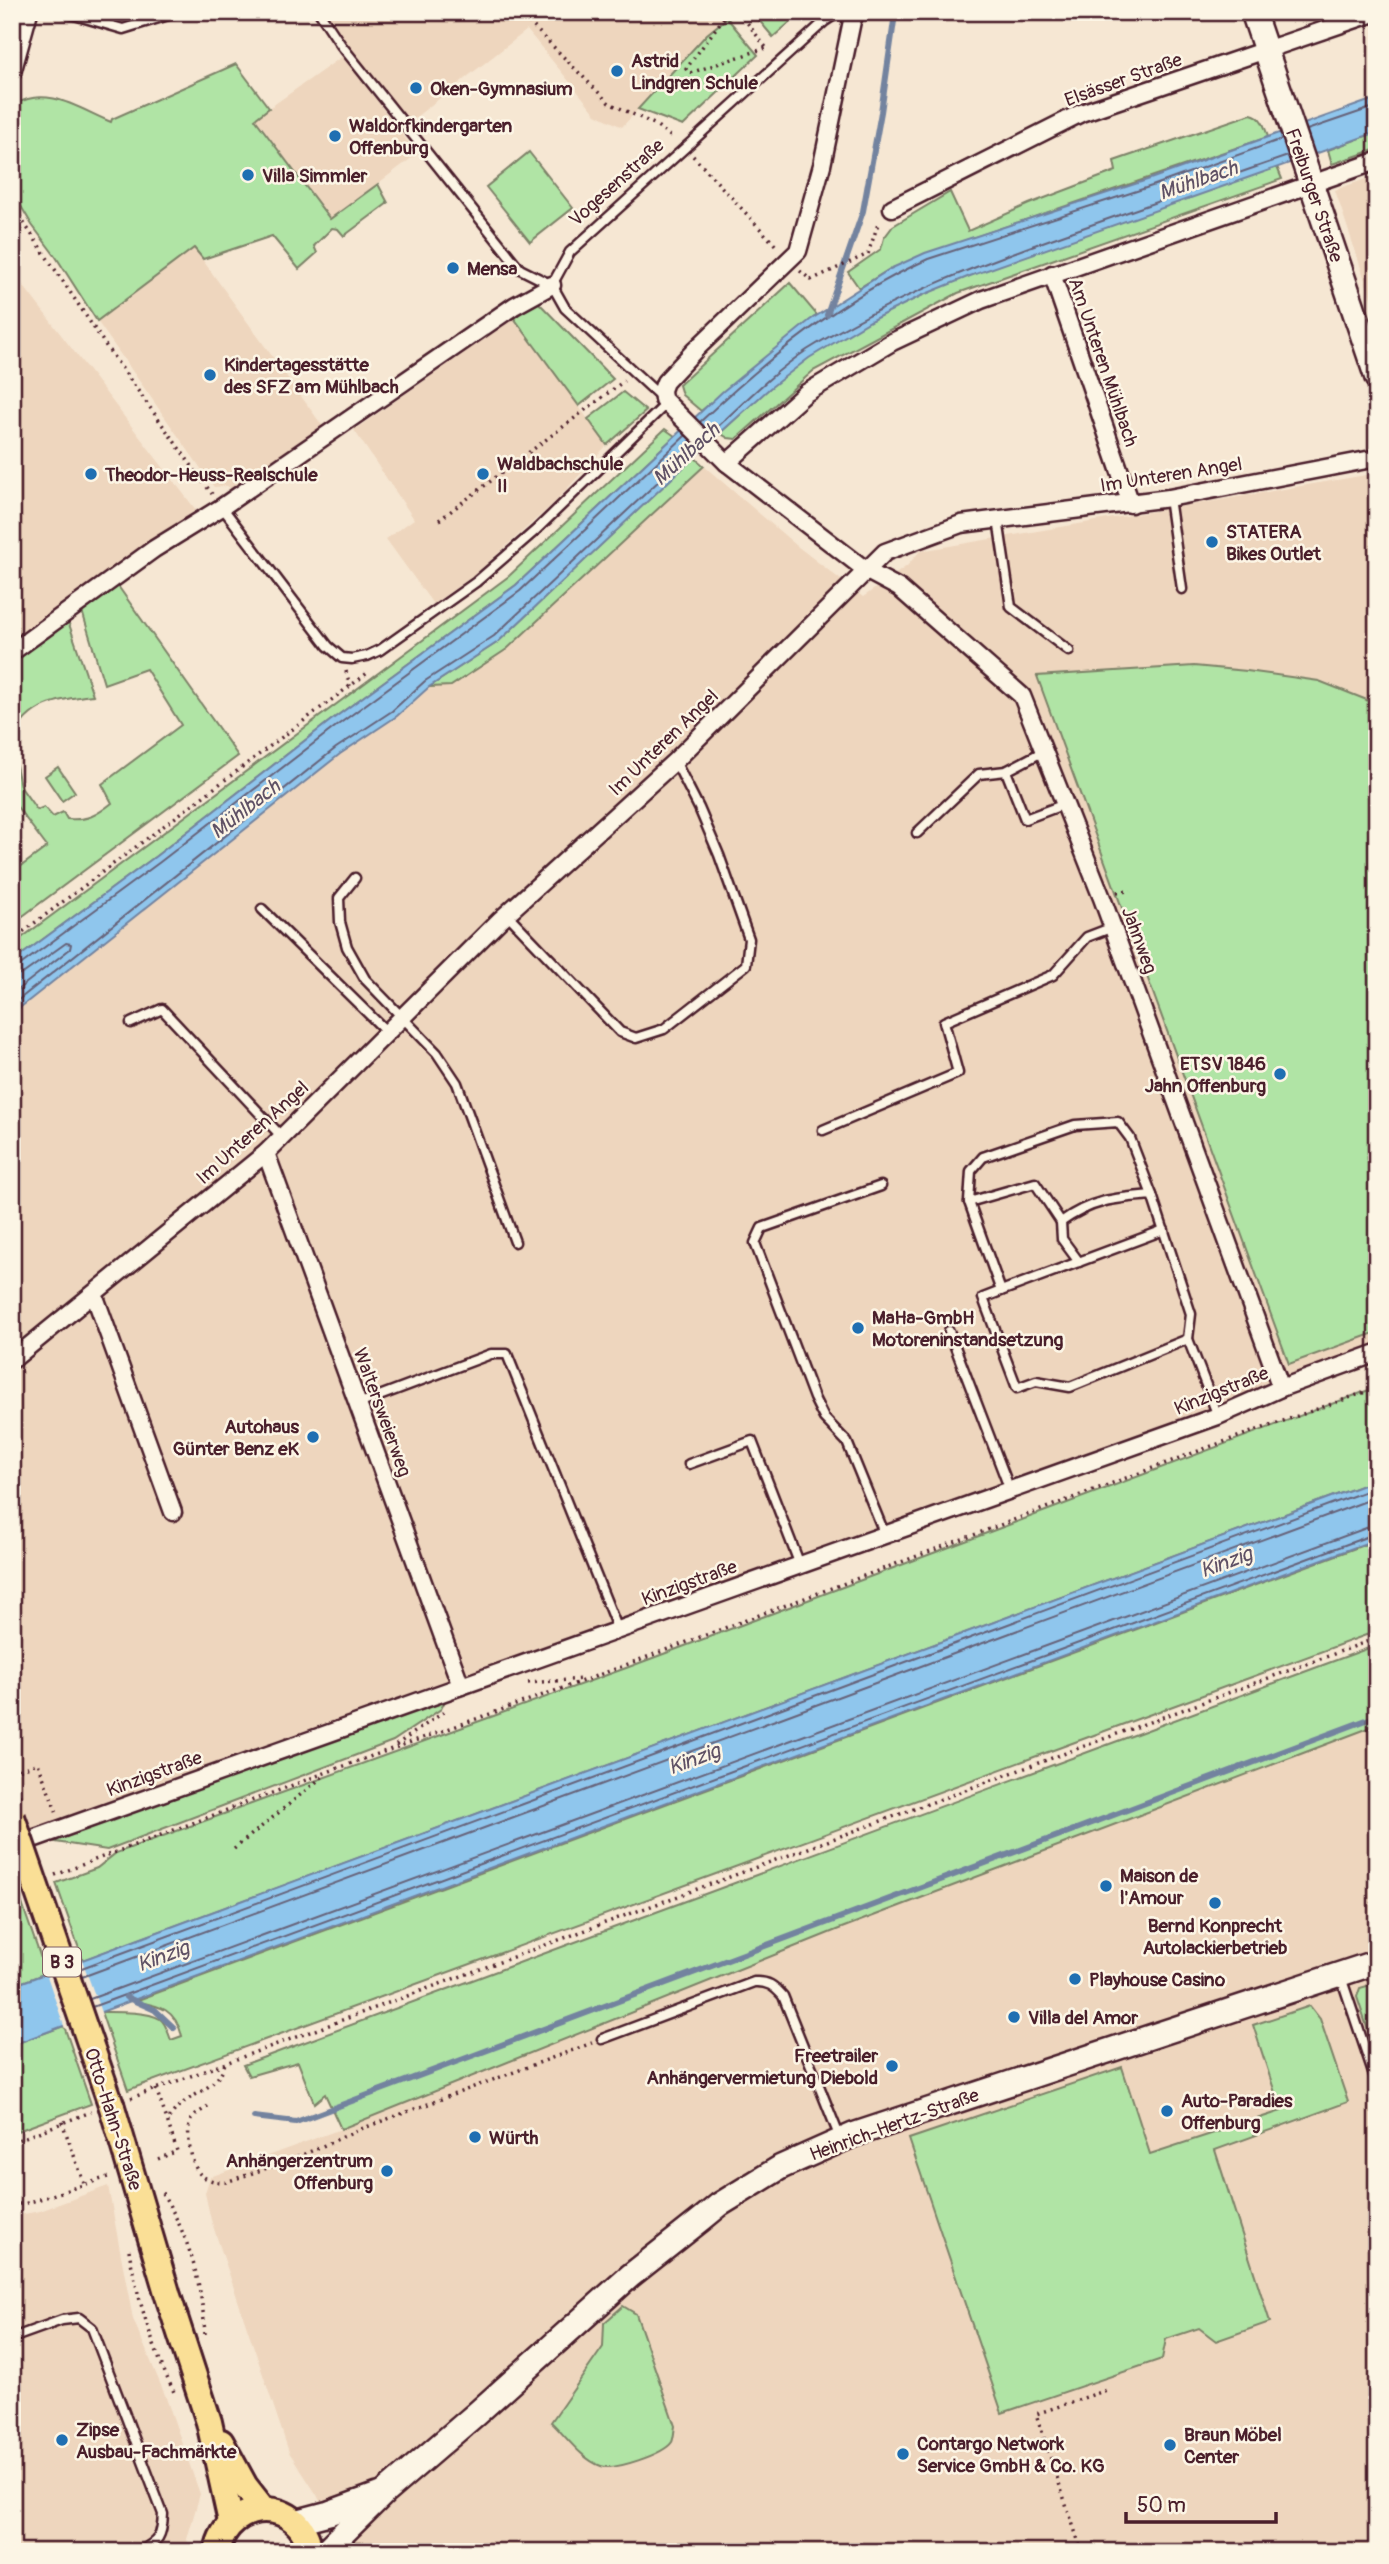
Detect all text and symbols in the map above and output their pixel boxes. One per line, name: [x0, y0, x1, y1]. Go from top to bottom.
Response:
street label: Elsässer Straße: [1061, 47, 1186, 112]
place label: Astrid Lindgren Schule: [631, 49, 758, 95]
marker: Astrid Lindgren Schule: [609, 63, 625, 79]
place label: Oken-Gymnasium: [430, 77, 573, 101]
marker: Oken-Gymnasium: [408, 80, 424, 96]
place label: Waldorfkindergarten Offenburg: [349, 114, 513, 160]
street label: Freiburger Straße: [1280, 125, 1348, 266]
marker: Waldorfkindergarten Offenburg: [327, 128, 343, 144]
street label: Vogesenstraße: [564, 133, 670, 232]
water label: Mühlbach: [1155, 154, 1242, 206]
place label: Villa Simmler: [262, 164, 367, 188]
marker: Villa Simmler: [240, 167, 256, 183]
place label: Mensa: [467, 257, 518, 281]
marker: Mensa: [445, 260, 461, 276]
street label: Am Unteren Mühlbach: [1063, 275, 1143, 450]
place label: Kindertagesstätte des SFZ am Mühlbach: [224, 353, 399, 399]
marker: Kindertagesstätte des SFZ am Mühlbach: [202, 367, 218, 383]
water label: Mühlbach: [647, 416, 726, 492]
place label: Waldbachschule II: [497, 452, 624, 498]
street label: Im Unteren Angel: [1098, 452, 1244, 498]
place label: Theodor-Heuss-Realschule: [104, 463, 318, 487]
marker: Theodor-Heuss-Realschule: [83, 466, 99, 482]
marker: Waldbachschule II: [475, 466, 491, 482]
place label: STATERA Bikes Outlet: [1226, 520, 1322, 566]
marker: STATERA Bikes Outlet: [1204, 534, 1220, 550]
street label: Im Unteren Angel: [604, 684, 724, 801]
water label: Mühlbach: [205, 773, 287, 845]
street label: Jahnweg: [1116, 904, 1162, 977]
place label: ETSV 1846 Jahn Offenburg: [1145, 1052, 1266, 1098]
marker: ETSV 1846 Jahn Offenburg: [1272, 1066, 1288, 1082]
street label: Im Unteren Angel: [191, 1076, 314, 1190]
place label: MaHa-GmbH Motoreninstandsetzung: [872, 1306, 1064, 1352]
marker: MaHa-GmbH Motoreninstandsetzung: [850, 1320, 866, 1336]
street label: Waltersweierweg: [348, 1345, 416, 1480]
street label: Kinzigstraße: [1171, 1361, 1273, 1421]
place label: Autohaus Günter Benz eK: [173, 1415, 300, 1461]
marker: Autohaus Günter Benz eK: [305, 1429, 321, 1445]
water label: Kinzig: [1196, 1540, 1257, 1584]
street label: Kinzigstraße: [638, 1554, 741, 1611]
water label: Kinzig: [664, 1737, 725, 1781]
street label: Kinzigstraße: [103, 1745, 206, 1802]
place label: Maison de l'Amour: [1120, 1864, 1199, 1910]
marker: Maison de l'Amour: [1098, 1878, 1114, 1894]
marker: Bernd Konprecht Autolackierbetrieb: [1207, 1895, 1223, 1911]
place label: Bernd Konprecht Autolackierbetrieb: [1143, 1914, 1287, 1960]
water label: Kinzig: [133, 1934, 194, 1978]
road number: B 3: [43, 1948, 81, 1976]
place label: Playhouse Casino: [1089, 1968, 1226, 1992]
marker: Playhouse Casino: [1067, 1971, 1083, 1987]
place label: Villa del Amor: [1028, 2006, 1138, 2030]
marker: Villa del Amor: [1006, 2009, 1022, 2025]
place label: Freetrailer Anhängervermietung Diebold: [647, 2044, 878, 2090]
street label: Otto-Hahn-Straße: [79, 2045, 148, 2194]
marker: Freetrailer Anhängervermietung Diebold: [884, 2058, 900, 2074]
street label: Heinrich-Hertz-Straße: [806, 2083, 983, 2167]
place label: Auto-Paradies Offenburg: [1181, 2089, 1293, 2135]
marker: Auto-Paradies Offenburg: [1159, 2103, 1175, 2119]
place label: Würth: [489, 2126, 539, 2150]
marker: Würth: [467, 2129, 483, 2145]
place label: Anhängerzentrum Offenburg: [226, 2149, 373, 2195]
marker: Anhängerzentrum Offenburg: [379, 2163, 395, 2179]
place label: Zipse Ausbau-Fachmärkte: [76, 2418, 237, 2464]
place label: Braun Möbel Center: [1184, 2423, 1282, 2469]
marker: Zipse Ausbau-Fachmärkte: [54, 2432, 70, 2448]
place label: Contargo Network Service GmbH & Co. KG: [917, 2432, 1105, 2478]
marker: Braun Möbel Center: [1162, 2437, 1178, 2453]
marker: Contargo Network Service GmbH & Co. KG: [895, 2446, 911, 2462]
scale bar: [1126, 2480, 1277, 2524]
text: 50 m: [1137, 2492, 1186, 2519]

